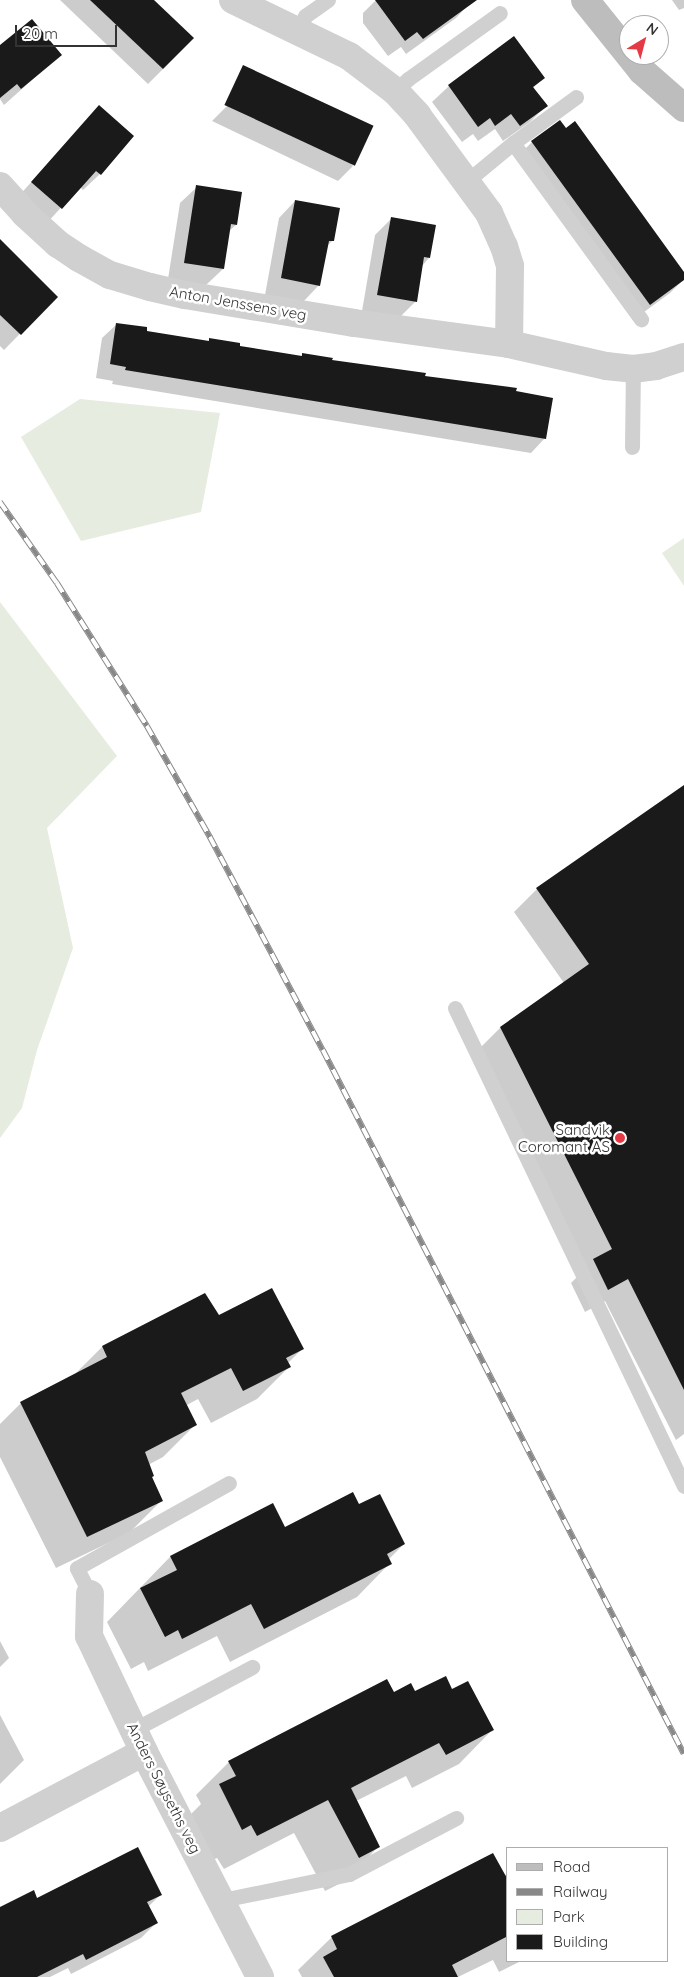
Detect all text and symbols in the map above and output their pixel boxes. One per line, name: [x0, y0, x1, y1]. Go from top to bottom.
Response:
scale bar: [18, 15, 120, 47]
north arrow: [619, 15, 669, 65]
text: N: [643, 19, 662, 39]
text: 20 m: [23, 24, 58, 43]
street label: Anton Jenssens veg: [168, 282, 308, 324]
place label: Sandvik Coromant AS: [518, 1120, 610, 1155]
marker: Sandvik Coromant AS: [614, 1132, 626, 1144]
street label: Anders Søyseths veg: [123, 1720, 205, 1856]
legend: [507, 1847, 669, 1962]
text: Road: [553, 1857, 590, 1876]
text: Railway: [553, 1882, 608, 1901]
text: Park: [553, 1907, 585, 1926]
text: Building: [553, 1932, 608, 1951]

